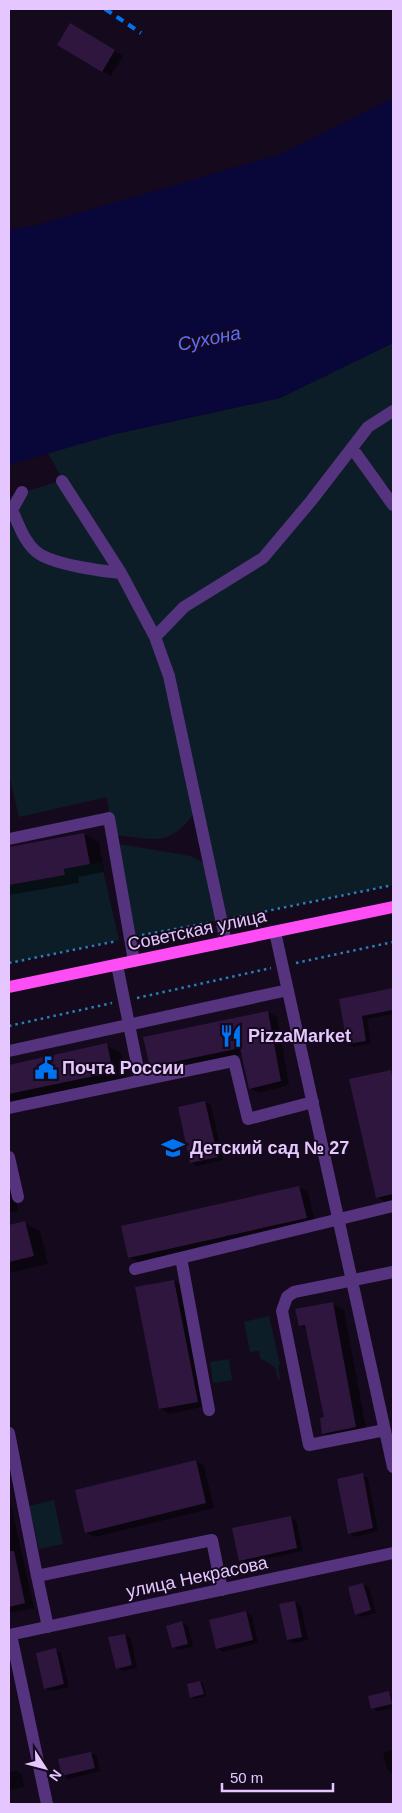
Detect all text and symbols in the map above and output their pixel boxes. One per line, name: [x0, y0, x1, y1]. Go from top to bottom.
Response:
water label: Сухона: [176, 322, 242, 355]
street label: Советская улица: [126, 905, 269, 954]
restaurant icon: PizzaMarket: [218, 1023, 244, 1049]
place label: PizzaMarket: [248, 1026, 351, 1046]
public building icon: Почта России: [33, 1055, 59, 1081]
place label: Почта России: [62, 1058, 184, 1078]
school or university icon: Детский сад № 27: [160, 1135, 186, 1161]
place label: Детский сад № 27: [190, 1138, 349, 1158]
street label: улица Некрасова: [125, 1552, 270, 1602]
north arrow: [20, 1743, 70, 1793]
scale bar: [222, 1760, 333, 1792]
text: N: [46, 1767, 65, 1784]
text: 50 m: [230, 1769, 263, 1786]

